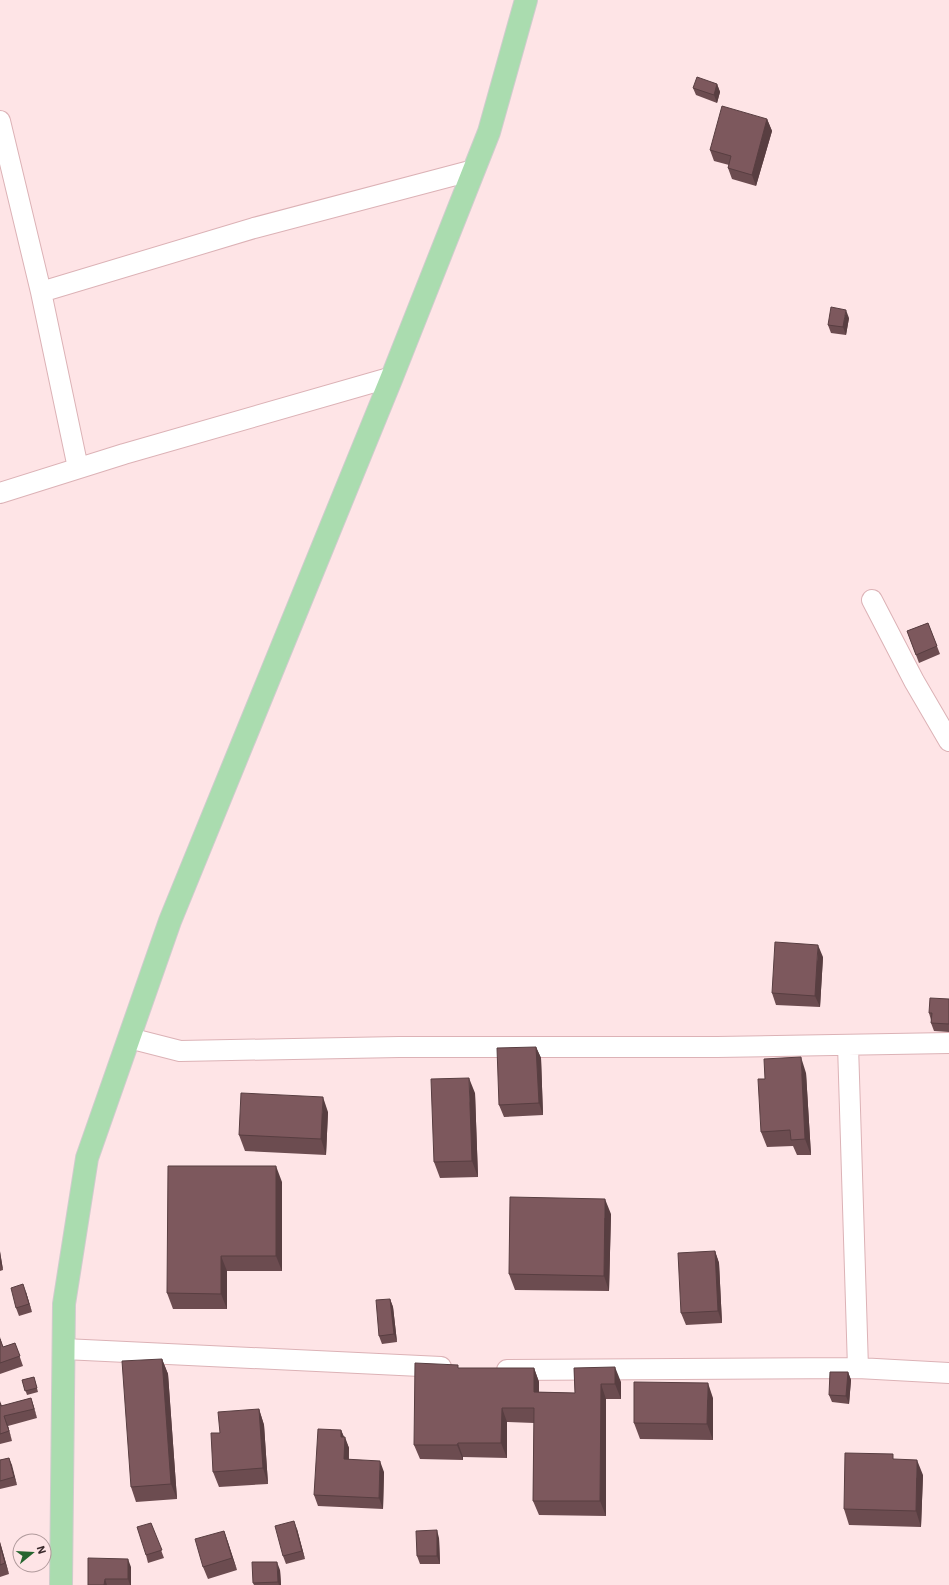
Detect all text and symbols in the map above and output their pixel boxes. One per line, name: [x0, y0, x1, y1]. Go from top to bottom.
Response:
north arrow: [12, 1533, 52, 1573]
text: N: [34, 1544, 49, 1556]

